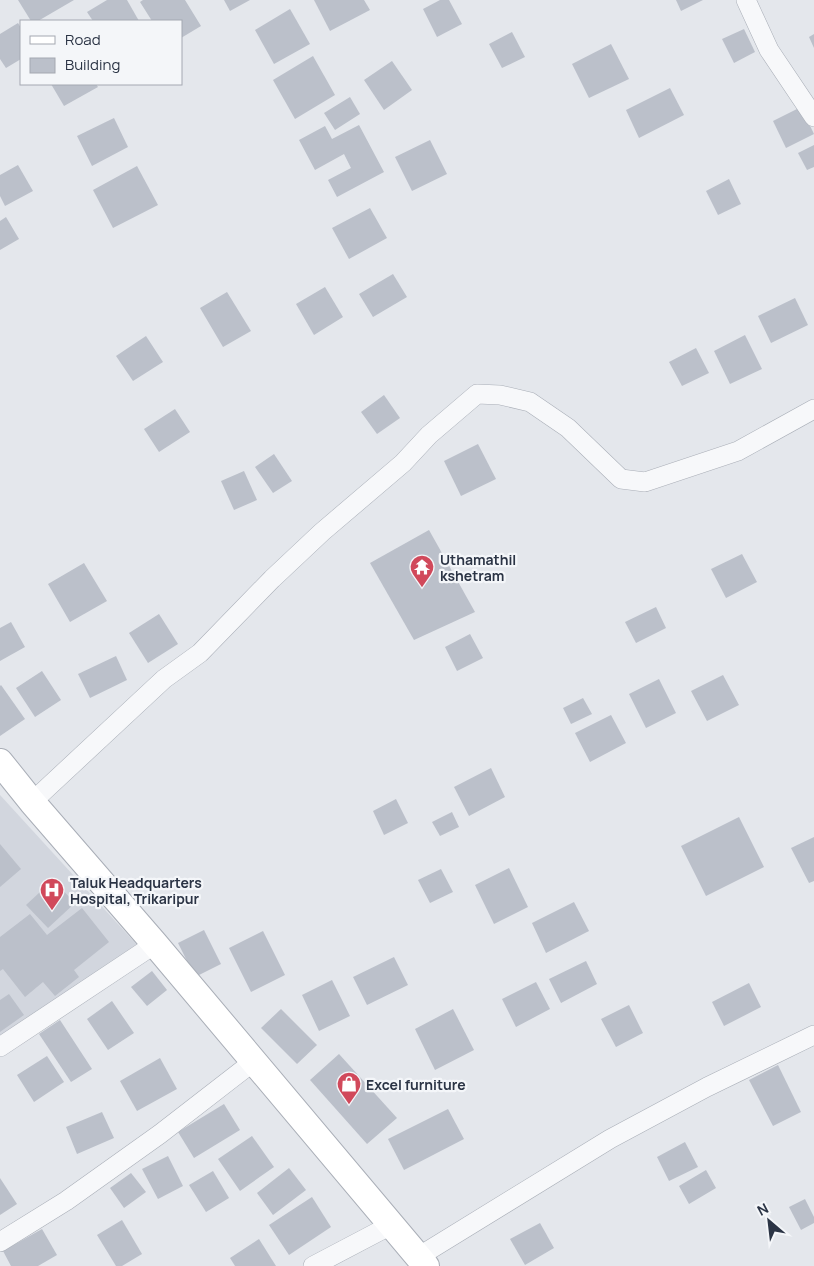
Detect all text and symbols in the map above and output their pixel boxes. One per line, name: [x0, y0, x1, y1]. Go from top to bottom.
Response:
legend: [20, 20, 182, 85]
text: Road: [65, 29, 101, 50]
text: Building: [65, 54, 120, 75]
place label: Uthamathil kshetram: [440, 550, 516, 585]
temple icon: Uthamathil kshetram: [409, 554, 435, 588]
place label: Taluk Headquarters Hospital, Trikaripur: [70, 873, 202, 908]
hospital icon: Taluk Headquarters Hospital, Trikaripur: [39, 877, 65, 911]
shop icon: Excel furniture: [336, 1071, 362, 1105]
place label: Excel furniture: [366, 1075, 466, 1094]
north arrow: [744, 1196, 794, 1246]
text: N: [754, 1198, 772, 1220]

